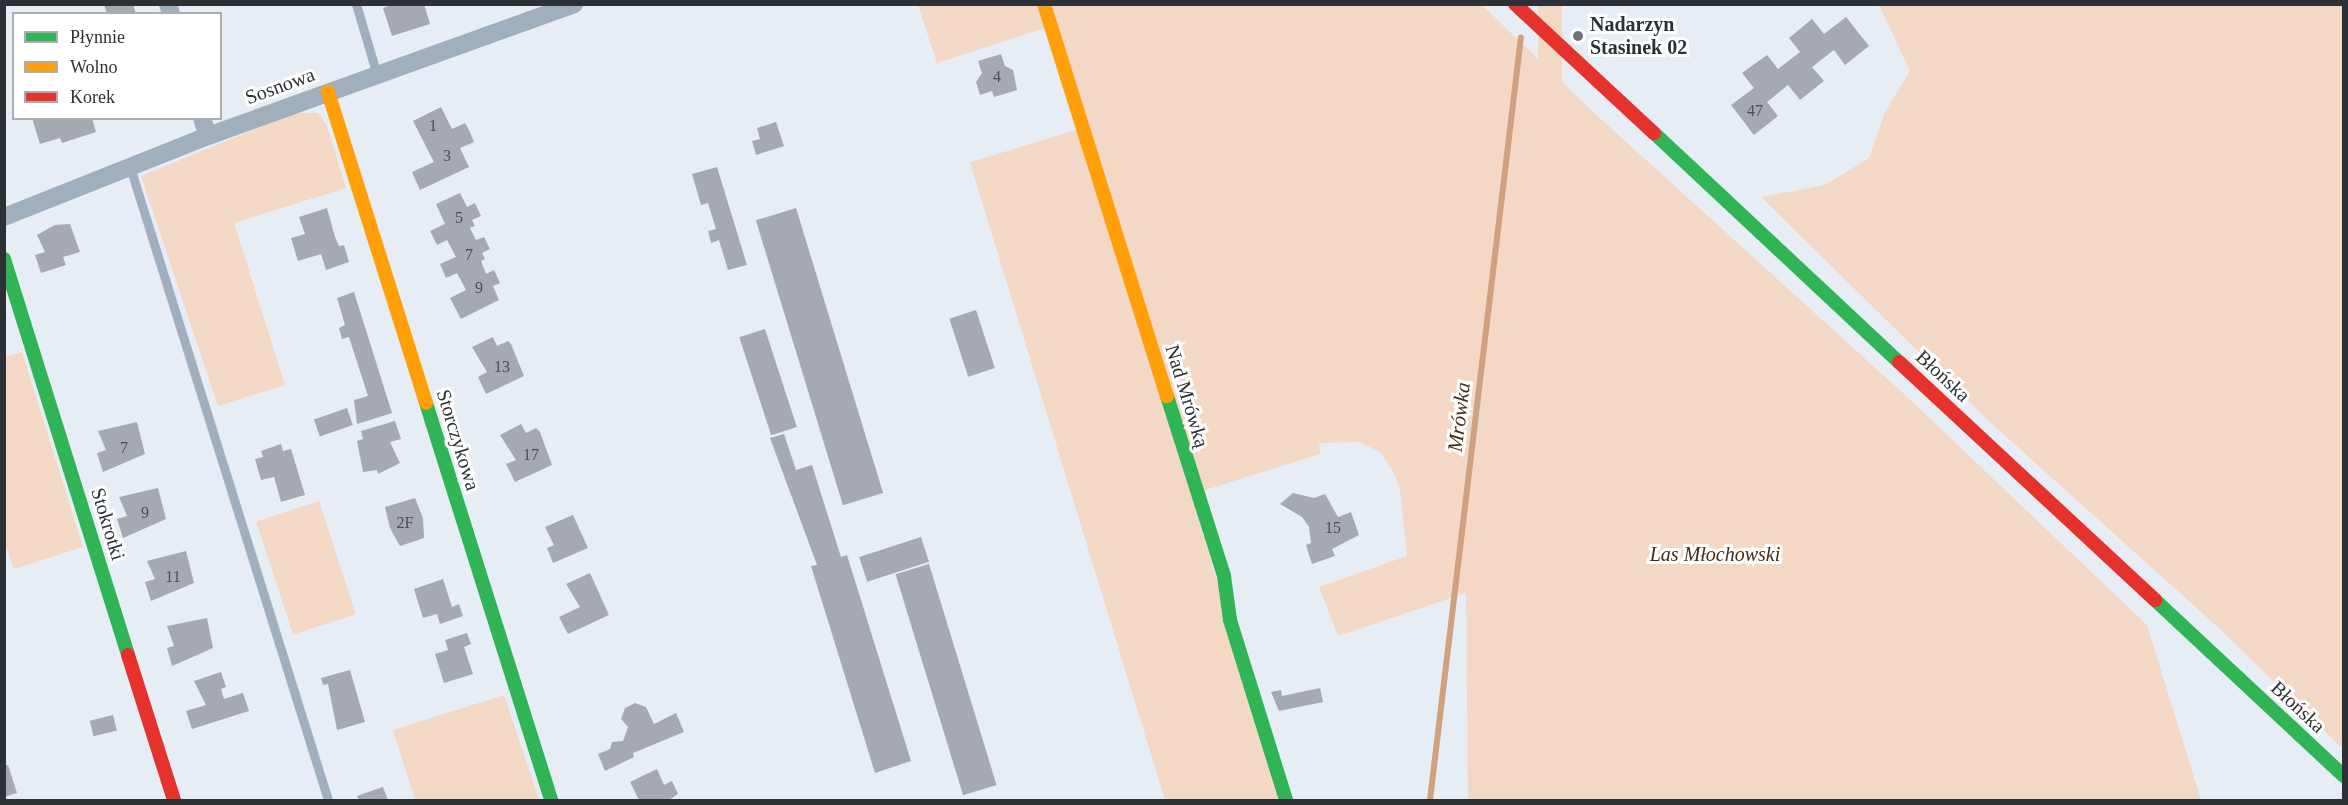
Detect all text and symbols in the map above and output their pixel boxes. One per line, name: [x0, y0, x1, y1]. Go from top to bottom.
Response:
legend: [12, 12, 222, 120]
place label: Nadarzyn Stasinek 02: [1590, 13, 1687, 60]
text: Płynnie: [70, 27, 125, 47]
marker: Nadarzyn Stasinek 02: [1571, 29, 1585, 43]
text: Wolno: [70, 57, 118, 77]
street label: Sosnowa: [242, 62, 318, 110]
house number: 4: [993, 67, 1001, 87]
text: Korek: [70, 87, 115, 107]
house number: 47: [1747, 101, 1763, 121]
house number: 1: [429, 116, 437, 136]
house number: 3: [443, 146, 451, 166]
house number: 5: [455, 208, 463, 228]
house number: 7: [465, 245, 473, 265]
house number: 9: [475, 278, 483, 298]
street label: Nad Mrówką: [1160, 342, 1214, 450]
street label: Błońska: [1911, 345, 1975, 407]
house number: 13: [494, 357, 510, 377]
water label: Mrówka: [1442, 381, 1476, 453]
street label: Storczykowa: [431, 387, 485, 493]
house number: 7: [120, 438, 128, 458]
house number: 17: [523, 445, 539, 465]
street label: Stokrotki: [86, 485, 130, 563]
house number: 9: [141, 503, 149, 523]
house number: 2F: [397, 513, 413, 533]
house number: 15: [1325, 518, 1341, 538]
park label: Las Młochowski: [1650, 542, 1780, 566]
house number: 11: [165, 567, 181, 587]
street label: Błońska: [2266, 676, 2330, 738]

